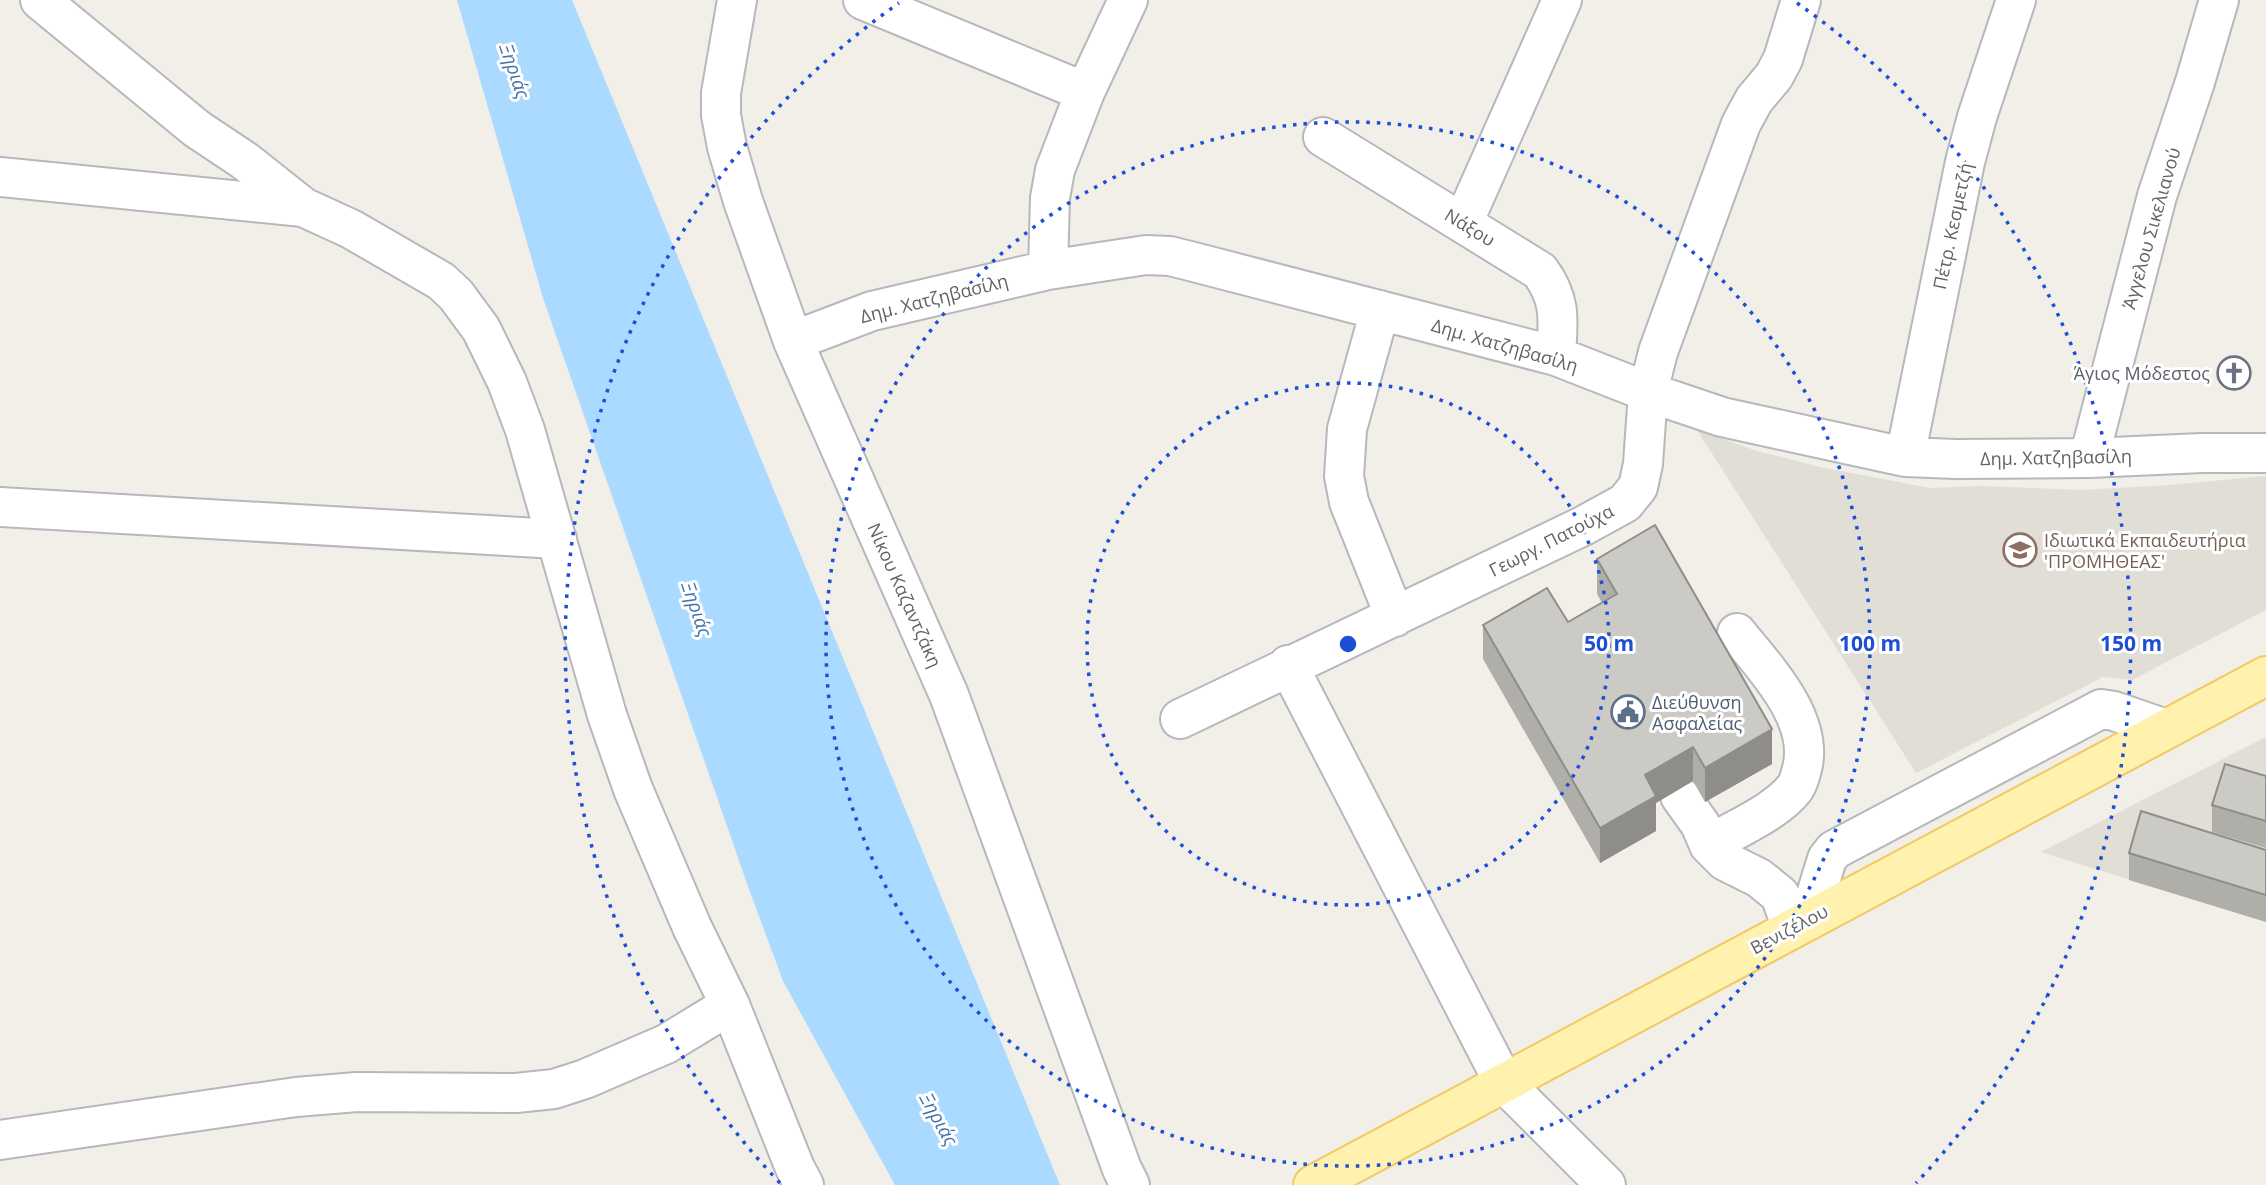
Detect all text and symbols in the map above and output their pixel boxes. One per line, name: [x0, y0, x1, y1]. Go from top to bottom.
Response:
water label: Ξηριάς: [493, 39, 537, 102]
street label: Άγγελου Σικελιανού: [2116, 144, 2186, 312]
street label: Πέτρ. Κεσμετζή: [1927, 160, 1977, 292]
street label: Νάξου: [1440, 203, 1500, 251]
street label: Δημ. Χατζηβασίλη: [858, 268, 1010, 328]
street label: Δημ. Χατζηβασίλη: [1429, 313, 1581, 377]
church icon: Άγιος Μόδεστος: [2215, 354, 2253, 392]
place label: Άγιος Μόδεστος: [2074, 361, 2210, 385]
street label: Δημ. Χατζηβασίλη: [1980, 444, 2132, 470]
street label: Γεωργ. Πατούχα: [1485, 498, 1617, 582]
street label: Νίκου Καζαντζάκη: [862, 519, 948, 671]
place label: Ιδιωτικά Εκπαιδευτήρια 'ΠΡΟΜΗΘΕΑΣ': [2044, 528, 2246, 573]
school or university icon: Ιδιωτικά Εκπαιδευτήρια 'ΠΡΟΜΗΘΕΑΣ': [2001, 531, 2039, 569]
water label: Ξηριάς: [675, 577, 719, 640]
text: 50 m: [1584, 629, 1634, 657]
text: 100 m: [1839, 629, 1901, 657]
text: 150 m: [2100, 629, 2162, 657]
centre of rings: [1336, 632, 1360, 656]
place label: Διεύθυνση Ασφαλείας: [1652, 690, 1743, 735]
public building icon: Διεύθυνση Ασφαλείας: [1609, 693, 1647, 731]
street label: Βενιζέλου: [1746, 899, 1832, 959]
water label: Ξηριάς: [913, 1087, 964, 1151]

